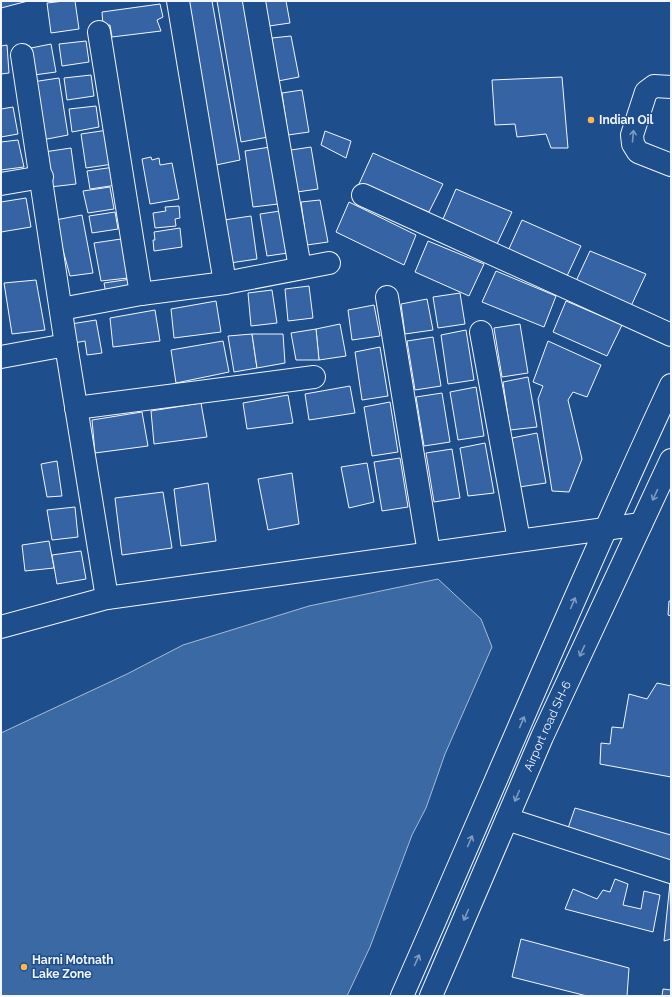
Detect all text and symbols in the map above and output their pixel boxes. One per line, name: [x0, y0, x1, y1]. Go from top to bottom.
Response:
place label: Indian Oil: [599, 113, 654, 127]
marker: Indian Oil: [586, 115, 596, 125]
one-way arrow: [630, 130, 637, 143]
one-way arrow: [651, 489, 658, 501]
one-way arrow: [569, 597, 577, 609]
one-way arrow: [578, 645, 585, 657]
street label: Airport road SH-6: [521, 679, 574, 773]
one-way arrow: [518, 717, 526, 729]
one-way arrow: [513, 789, 521, 801]
one-way arrow: [467, 836, 474, 848]
one-way arrow: [462, 909, 469, 921]
place label: Harni Motnath Lake Zone: [32, 953, 114, 981]
one-way arrow: [414, 955, 422, 967]
marker: Harni Motnath Lake Zone: [19, 962, 29, 972]

